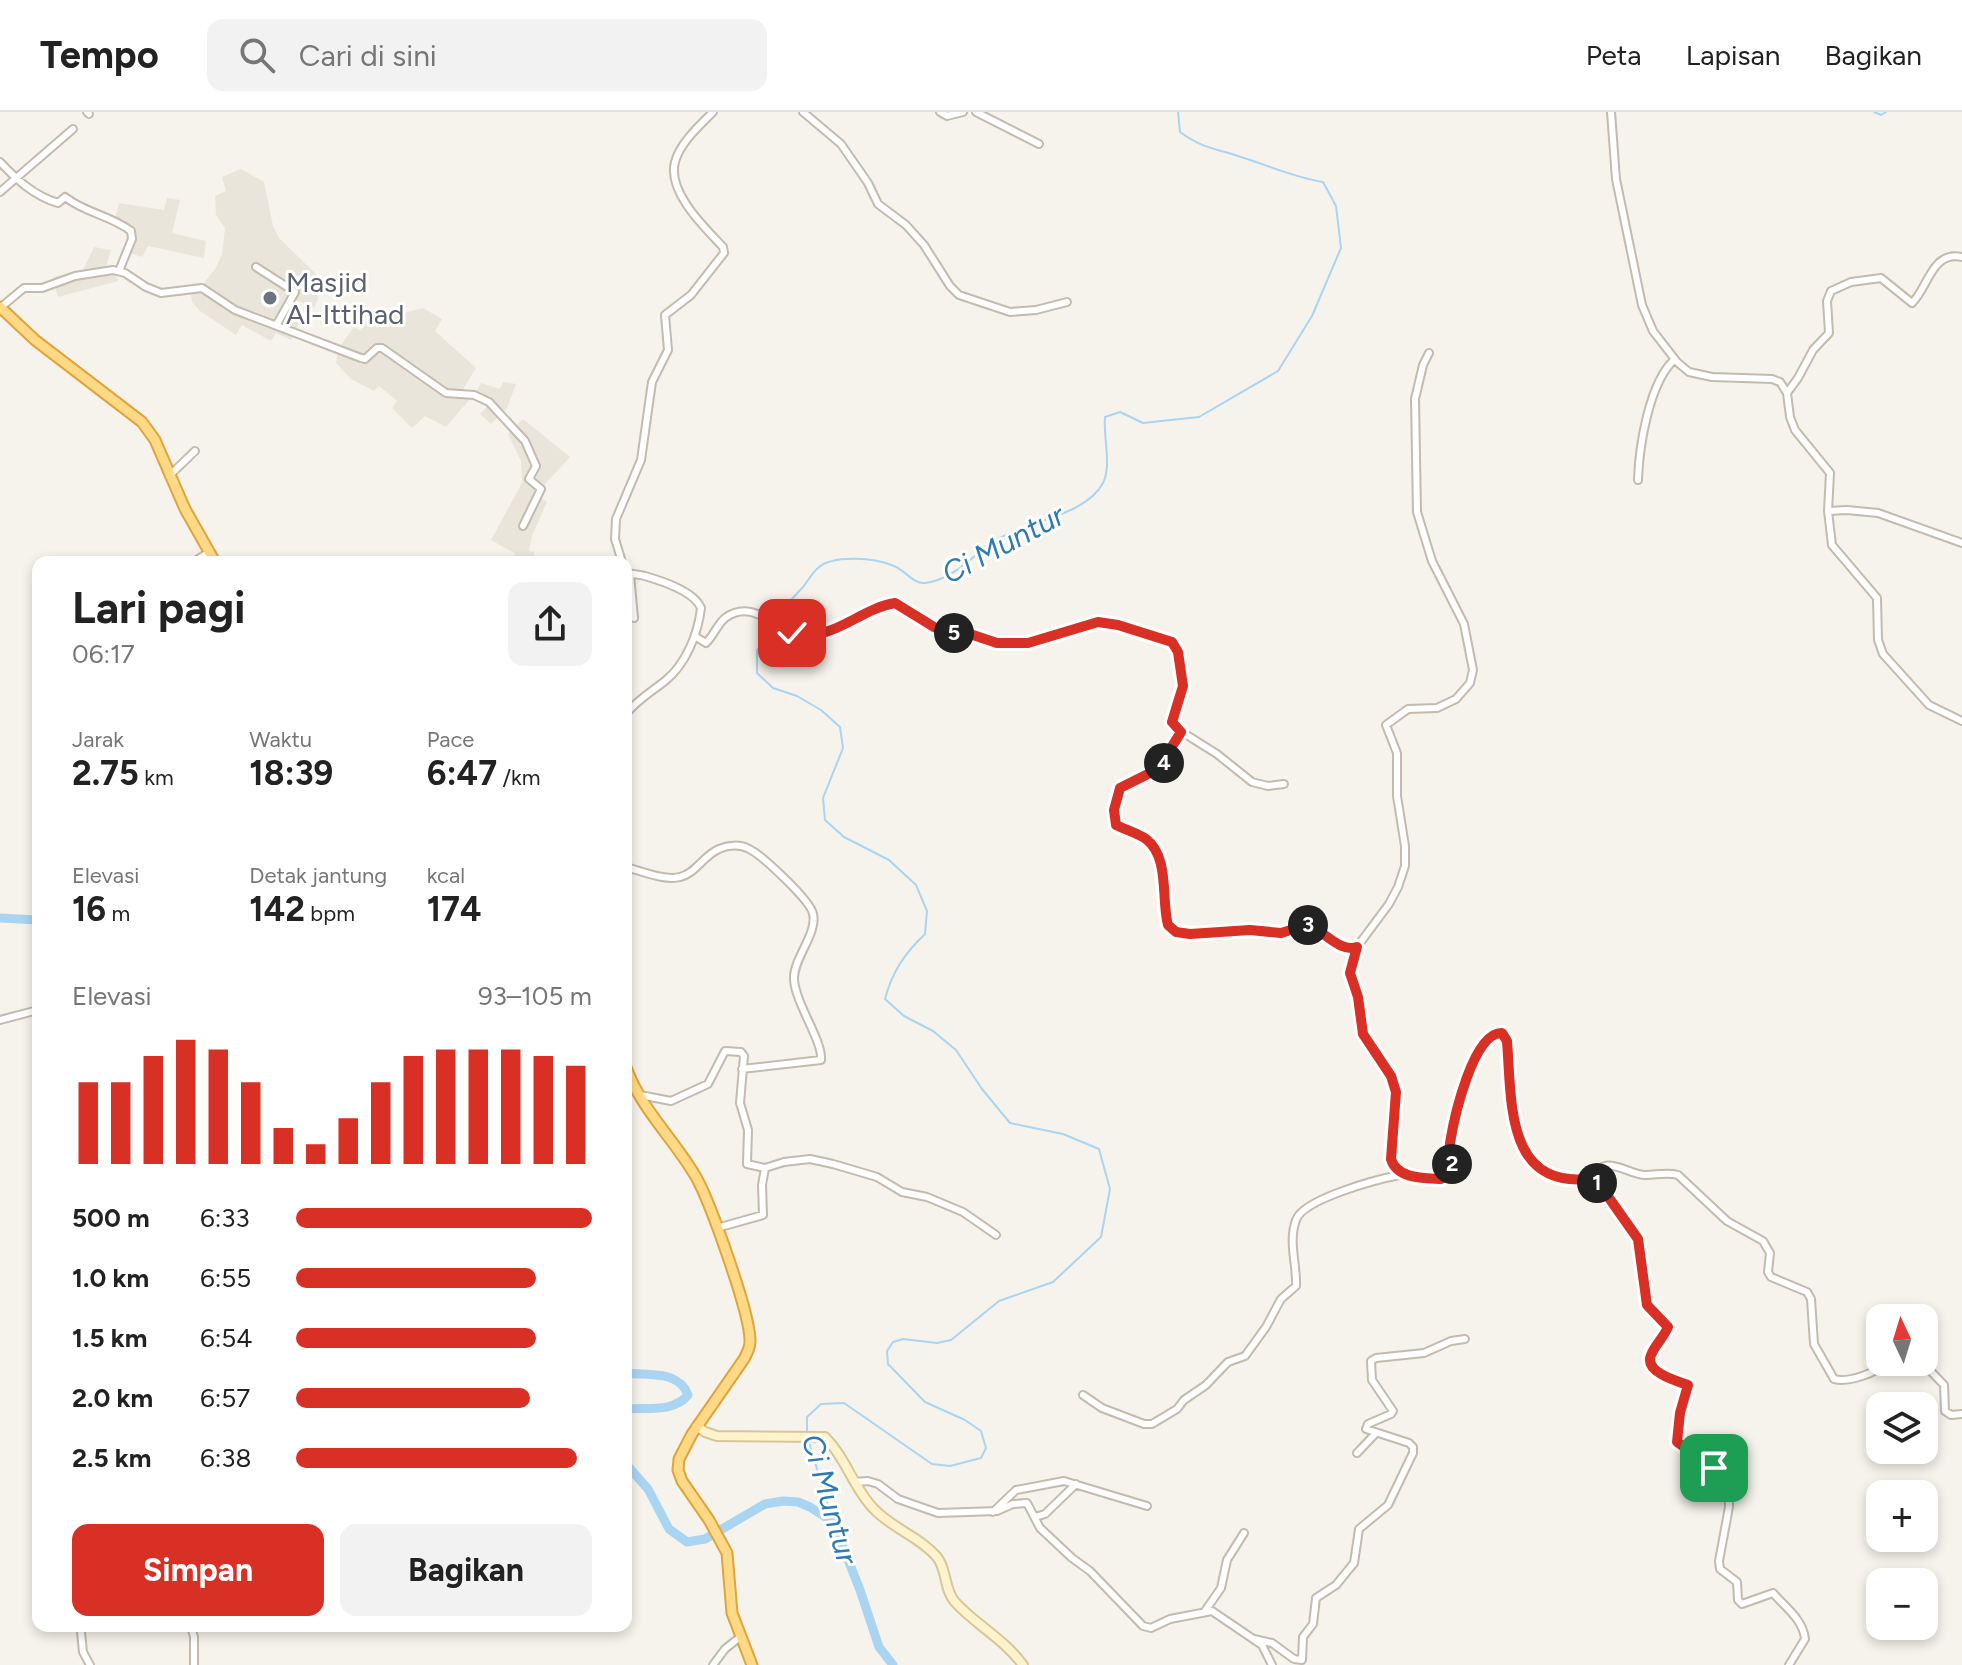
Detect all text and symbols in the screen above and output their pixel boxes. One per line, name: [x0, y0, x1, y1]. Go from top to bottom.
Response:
search box: [207, 19, 767, 91]
text: Tempo: [40, 32, 159, 78]
icon: search: [235, 33, 279, 77]
text: Cari di sini: [299, 37, 437, 74]
text: Peta: [1586, 38, 1642, 72]
text: Lapisan: [1686, 38, 1780, 72]
text: Bagikan: [1824, 38, 1922, 72]
place label: Masjid Al-Ittihad: [286, 265, 404, 331]
marker: Masjid Al-Ittihad: [261, 289, 279, 307]
water label: Ci Muntur: [935, 495, 1072, 592]
text: Lari pagi: [72, 581, 246, 634]
button: share: [508, 582, 592, 666]
pin: [758, 599, 826, 667]
icon: check: [770, 611, 814, 655]
pin: 5: [934, 613, 974, 653]
text: 5: [948, 619, 960, 646]
text: 06:17: [72, 638, 135, 670]
text: Jarak: [72, 726, 124, 753]
text: Waktu: [249, 726, 312, 753]
text: Pace: [427, 726, 474, 753]
pin: 4: [1144, 743, 1184, 783]
text: 4: [1157, 749, 1171, 776]
text: 2.75: [72, 753, 139, 794]
text: 18:39: [249, 753, 333, 794]
text: 6:47: [427, 753, 497, 794]
text: km: [139, 764, 174, 791]
text: /km: [497, 764, 540, 791]
text: Elevasi: [72, 862, 139, 889]
text: Detak jantung: [249, 862, 387, 889]
text: kcal: [427, 862, 465, 889]
text: 16: [72, 889, 106, 930]
text: 142: [249, 889, 305, 930]
text: 174: [427, 889, 481, 930]
text: m: [106, 900, 130, 927]
text: bpm: [305, 900, 355, 927]
pin: 3: [1288, 905, 1328, 945]
text: 3: [1302, 911, 1314, 938]
text: Elevasi: [72, 980, 152, 1012]
text: 93–105 m: [478, 980, 592, 1012]
pin: 2: [1432, 1144, 1472, 1184]
text: 2: [1446, 1150, 1458, 1177]
pin: 1: [1577, 1163, 1617, 1203]
text: 1: [1592, 1169, 1602, 1196]
text: 500 m: [72, 1202, 150, 1234]
text: 6:33: [200, 1202, 250, 1234]
text: 1.0 km: [72, 1262, 149, 1294]
text: 6:55: [200, 1262, 251, 1294]
north arrow: [1866, 1304, 1938, 1376]
map controls: [1866, 1304, 1938, 1640]
text: 1.5 km: [72, 1322, 147, 1354]
text: 6:54: [200, 1322, 252, 1354]
text: 2.0 km: [72, 1382, 153, 1414]
text: 6:57: [200, 1382, 250, 1414]
button: layers: [1866, 1392, 1938, 1464]
water label: Ci Muntur: [794, 1430, 867, 1570]
pin: [1680, 1434, 1748, 1502]
text: 2.5 km: [72, 1442, 151, 1474]
text: 6:38: [200, 1442, 251, 1474]
icon: arrive: [1692, 1446, 1736, 1490]
button: +: [1866, 1480, 1938, 1552]
button: Simpan: [72, 1524, 324, 1616]
button: Bagikan: [340, 1524, 592, 1616]
button: −: [1866, 1568, 1938, 1640]

